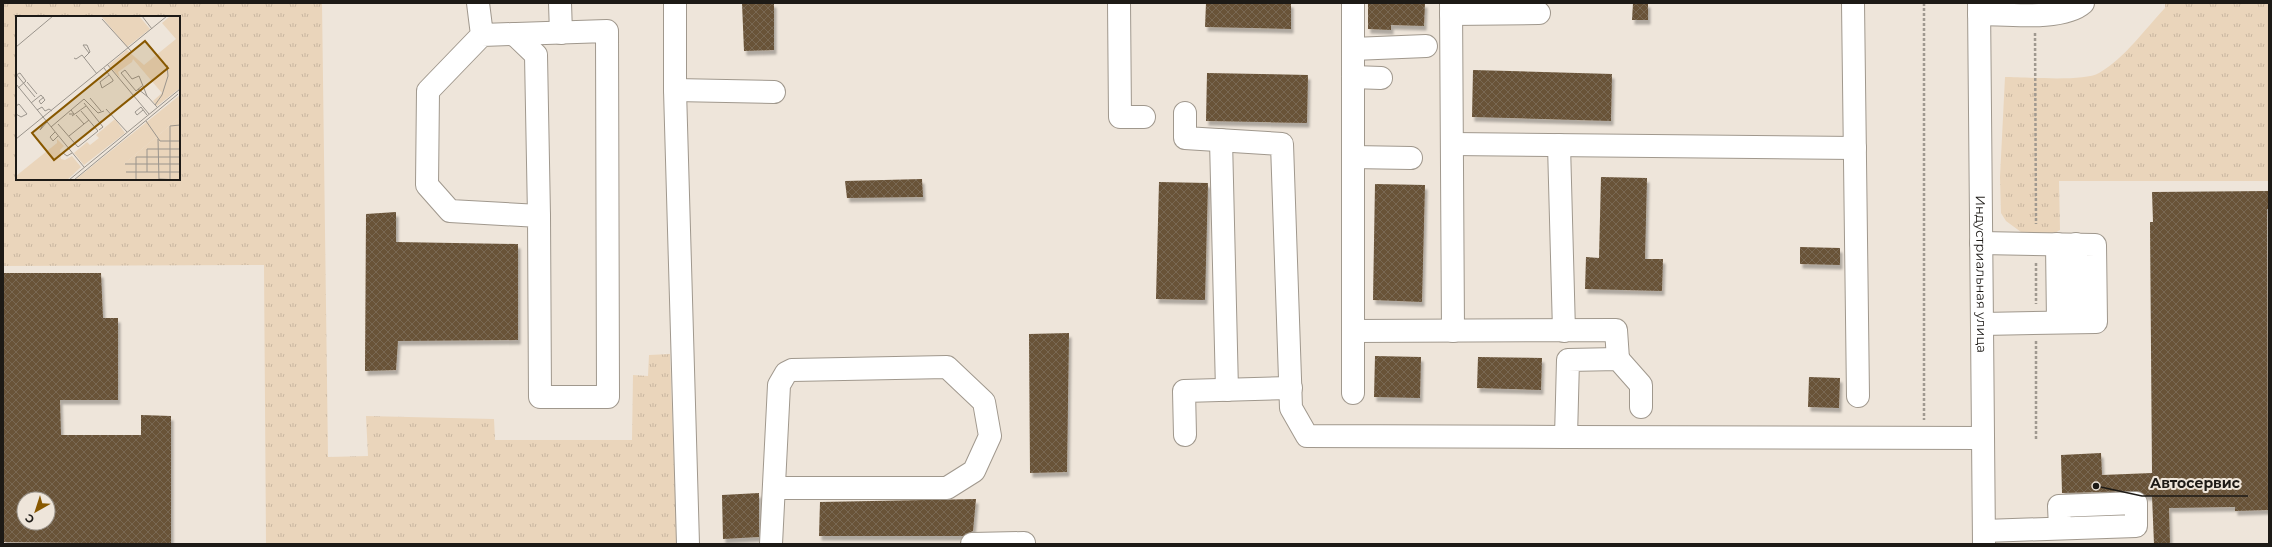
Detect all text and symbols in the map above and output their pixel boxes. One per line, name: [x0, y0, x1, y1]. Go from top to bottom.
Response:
inset map: [16, 16, 180, 180]
street label: Индустриальная улица: [1973, 195, 1990, 353]
callout: Автосервис: [2142, 470, 2248, 496]
text: Автосервис: [2150, 474, 2241, 492]
north arrow: [16, 491, 56, 531]
text: С: [22, 511, 37, 527]

